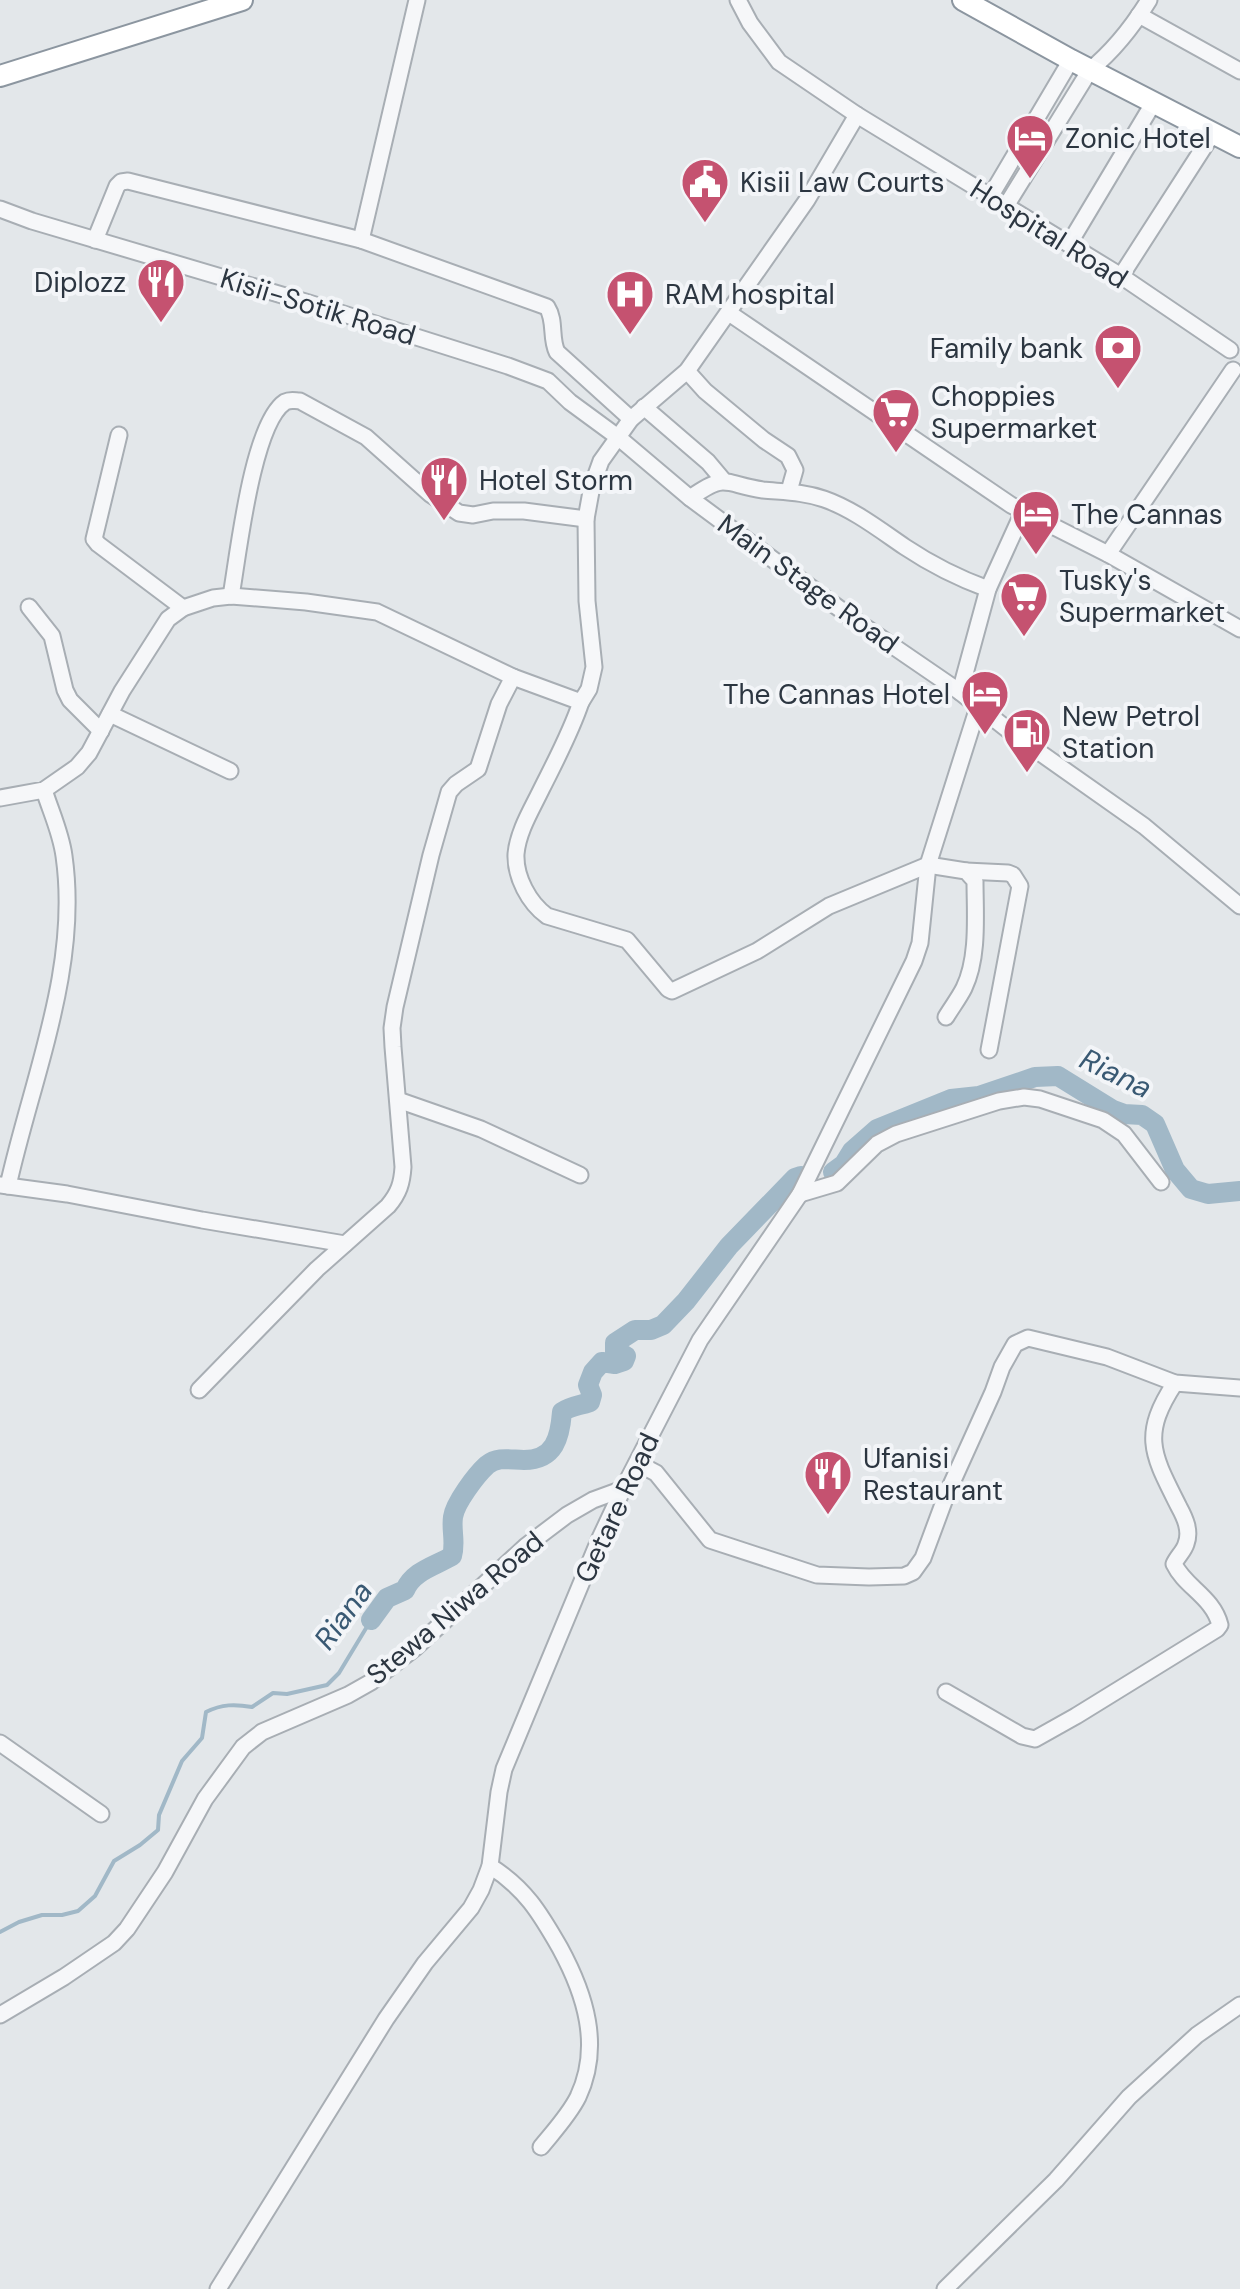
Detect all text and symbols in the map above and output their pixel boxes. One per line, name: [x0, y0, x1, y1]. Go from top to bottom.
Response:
hotel icon: Zonic Hotel: [1004, 112, 1056, 180]
place label: Zonic Hotel: [1065, 120, 1211, 157]
public building icon: Kisii Law Courts: [679, 156, 731, 224]
place label: Kisii Law Courts: [740, 164, 945, 201]
street label: Hospital Road: [963, 171, 1135, 297]
restaurant icon: Diplozz: [135, 256, 187, 324]
street label: Kisii-Sotik Road: [216, 260, 420, 354]
place label: Diplozz: [34, 264, 126, 301]
hospital icon: RAM hospital: [604, 268, 656, 336]
place label: RAM hospital: [665, 276, 835, 313]
bank icon: Family bank: [1092, 322, 1144, 390]
place label: Family bank: [930, 330, 1083, 367]
place label: Choppies Supermarket: [931, 378, 1097, 447]
supermarket icon: Choppies Supermarket: [870, 386, 922, 454]
restaurant icon: Hotel Storm: [418, 454, 470, 522]
place label: Hotel Storm: [479, 462, 633, 499]
hotel icon: The Cannas: [1010, 488, 1062, 556]
place label: The Cannas: [1071, 496, 1223, 533]
street label: Main Stage Road: [710, 506, 906, 662]
place label: Tusky's Supermarket: [1059, 562, 1225, 631]
supermarket icon: Tusky's Supermarket: [998, 570, 1050, 638]
hotel icon: The Cannas Hotel: [959, 668, 1011, 736]
place label: The Cannas Hotel: [723, 676, 950, 713]
place label: New Petrol Station: [1062, 698, 1200, 767]
fuel station icon: New Petrol Station: [1001, 706, 1053, 774]
water label: Riana: [1074, 1039, 1158, 1107]
street label: Getare Road: [566, 1427, 668, 1589]
place label: Ufanisi Restaurant: [863, 1440, 1003, 1509]
restaurant icon: Ufanisi Restaurant: [802, 1448, 854, 1516]
street label: Stewa Niwa Road: [359, 1523, 551, 1693]
water label: Riana: [305, 1573, 381, 1657]

